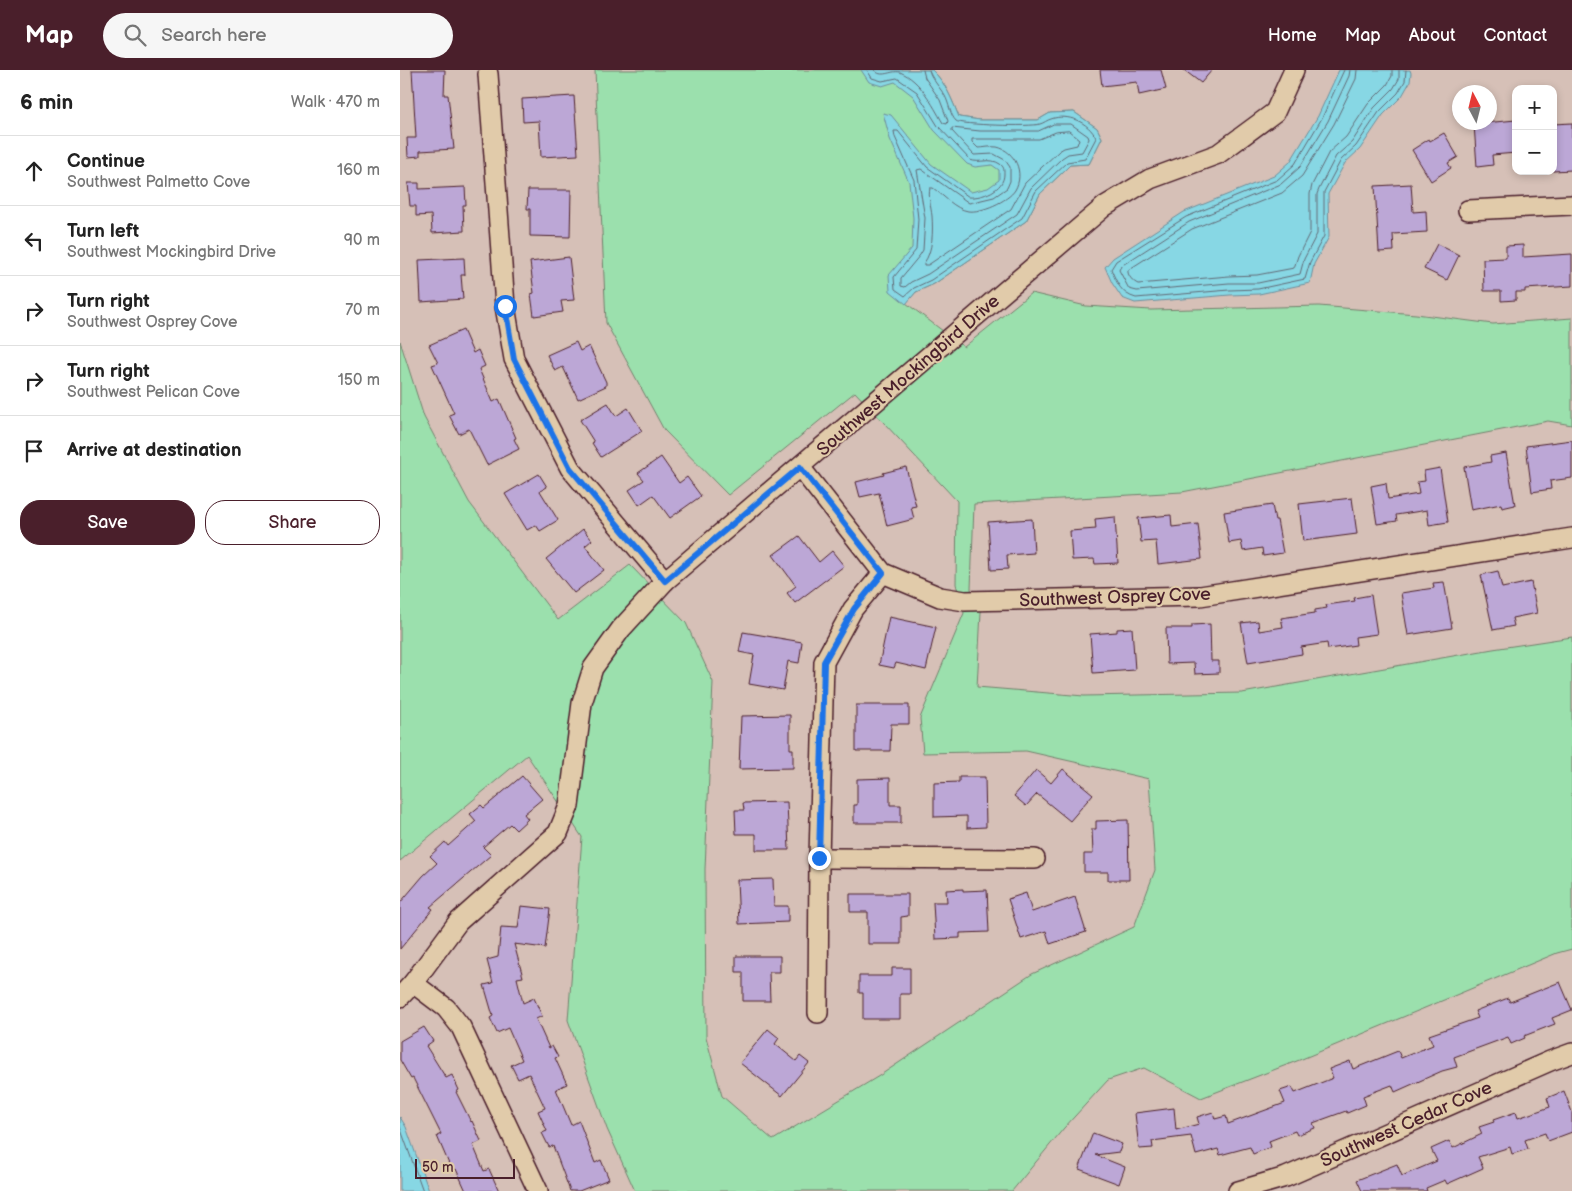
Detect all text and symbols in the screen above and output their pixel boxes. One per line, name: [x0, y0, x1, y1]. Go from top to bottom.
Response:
search box: [103, 13, 453, 58]
text: Map: [25, 21, 73, 50]
icon: search: [121, 21, 149, 49]
text: Search here: [161, 24, 267, 47]
text: Home: [1268, 25, 1317, 46]
text: Map: [1345, 25, 1381, 46]
text: About: [1409, 25, 1456, 46]
text: Contact: [1484, 25, 1547, 46]
north arrow: [1452, 85, 1497, 130]
map controls: [1512, 85, 1557, 175]
button: +: [1512, 85, 1557, 130]
text: 6 min: [20, 90, 73, 115]
text: Walk · 470 m: [291, 93, 380, 112]
button: −: [1512, 130, 1557, 175]
text: Continue: [67, 150, 145, 173]
icon: ahead: [20, 157, 48, 185]
text: 160 m: [337, 161, 380, 180]
text: Southwest Palmetto Cove: [67, 173, 250, 192]
text: Turn left: [67, 220, 139, 243]
icon: left: [20, 227, 48, 255]
text: 90 m: [344, 231, 380, 250]
text: Southwest Mockingbird Drive: [67, 243, 276, 262]
text: Turn right: [67, 290, 150, 313]
street label: Southwest Mockingbird Drive: [813, 290, 1004, 460]
route start: [494, 295, 517, 318]
icon: right: [20, 297, 48, 325]
text: 70 m: [345, 301, 380, 320]
text: Southwest Osprey Cove: [67, 313, 237, 332]
text: Turn right: [67, 360, 150, 383]
icon: right: [20, 367, 48, 395]
text: 150 m: [338, 371, 380, 390]
text: Southwest Pelican Cove: [67, 383, 240, 402]
icon: arrive: [20, 437, 48, 465]
text: Arrive at destination: [67, 439, 242, 462]
button: Save: [20, 500, 195, 545]
button: Share: [205, 500, 380, 545]
street label: Southwest Osprey Cove: [1019, 584, 1212, 611]
route end: [808, 847, 831, 870]
street label: Southwest Cedar Cove: [1317, 1077, 1496, 1172]
scale bar: [415, 1156, 515, 1179]
text: 50 m: [422, 1159, 454, 1176]

